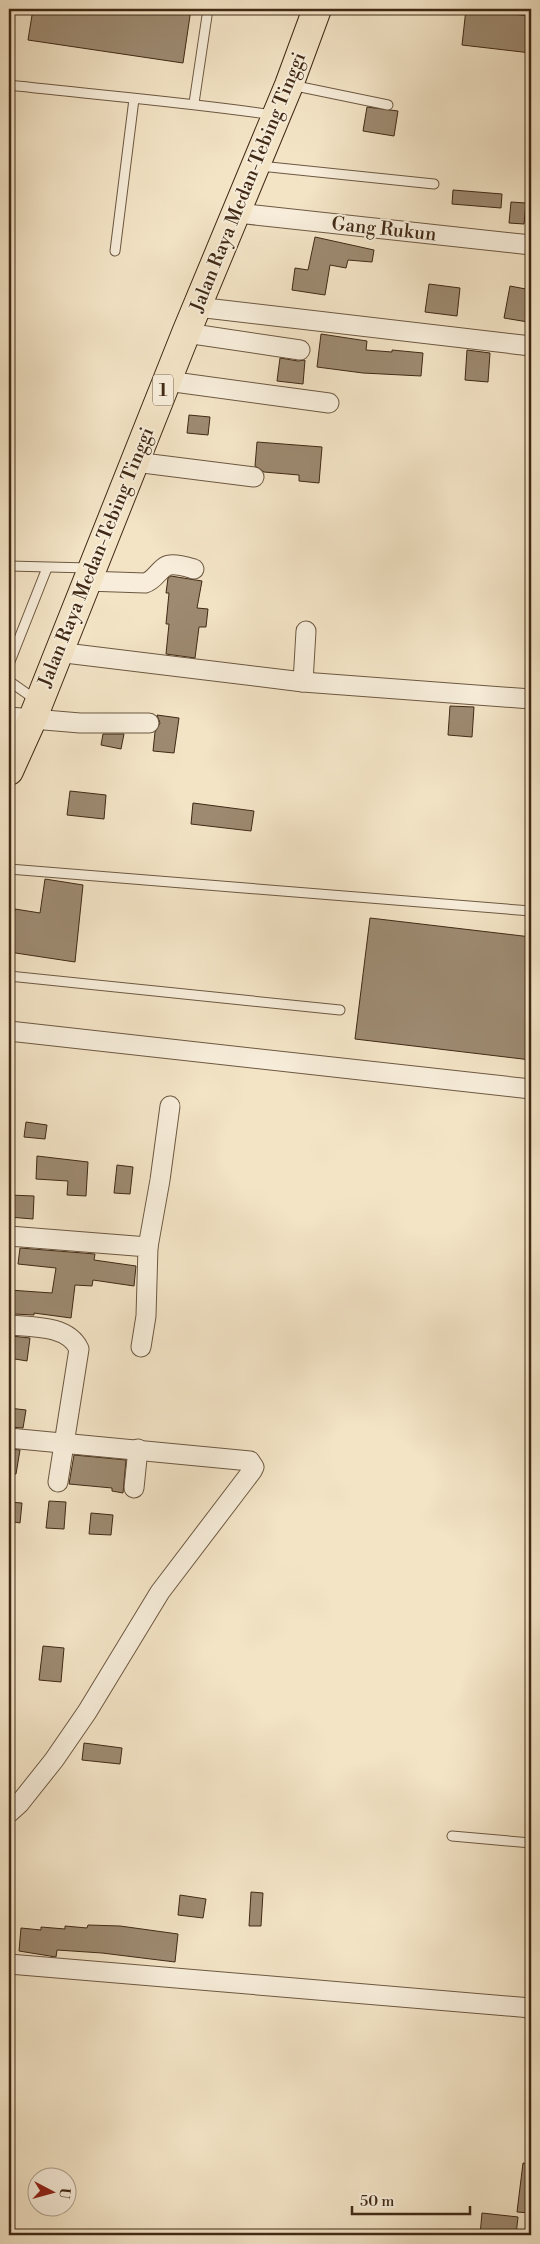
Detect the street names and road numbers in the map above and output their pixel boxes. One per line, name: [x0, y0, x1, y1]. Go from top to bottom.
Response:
street label: Jalan Raya Medan-Tebing Tinggi: [184, 49, 311, 316]
street label: Gang Rukun: [330, 212, 438, 246]
road number: 1: [153, 374, 173, 406]
street label: Jalan Raya Medan-Tebing Tinggi: [32, 424, 159, 691]

